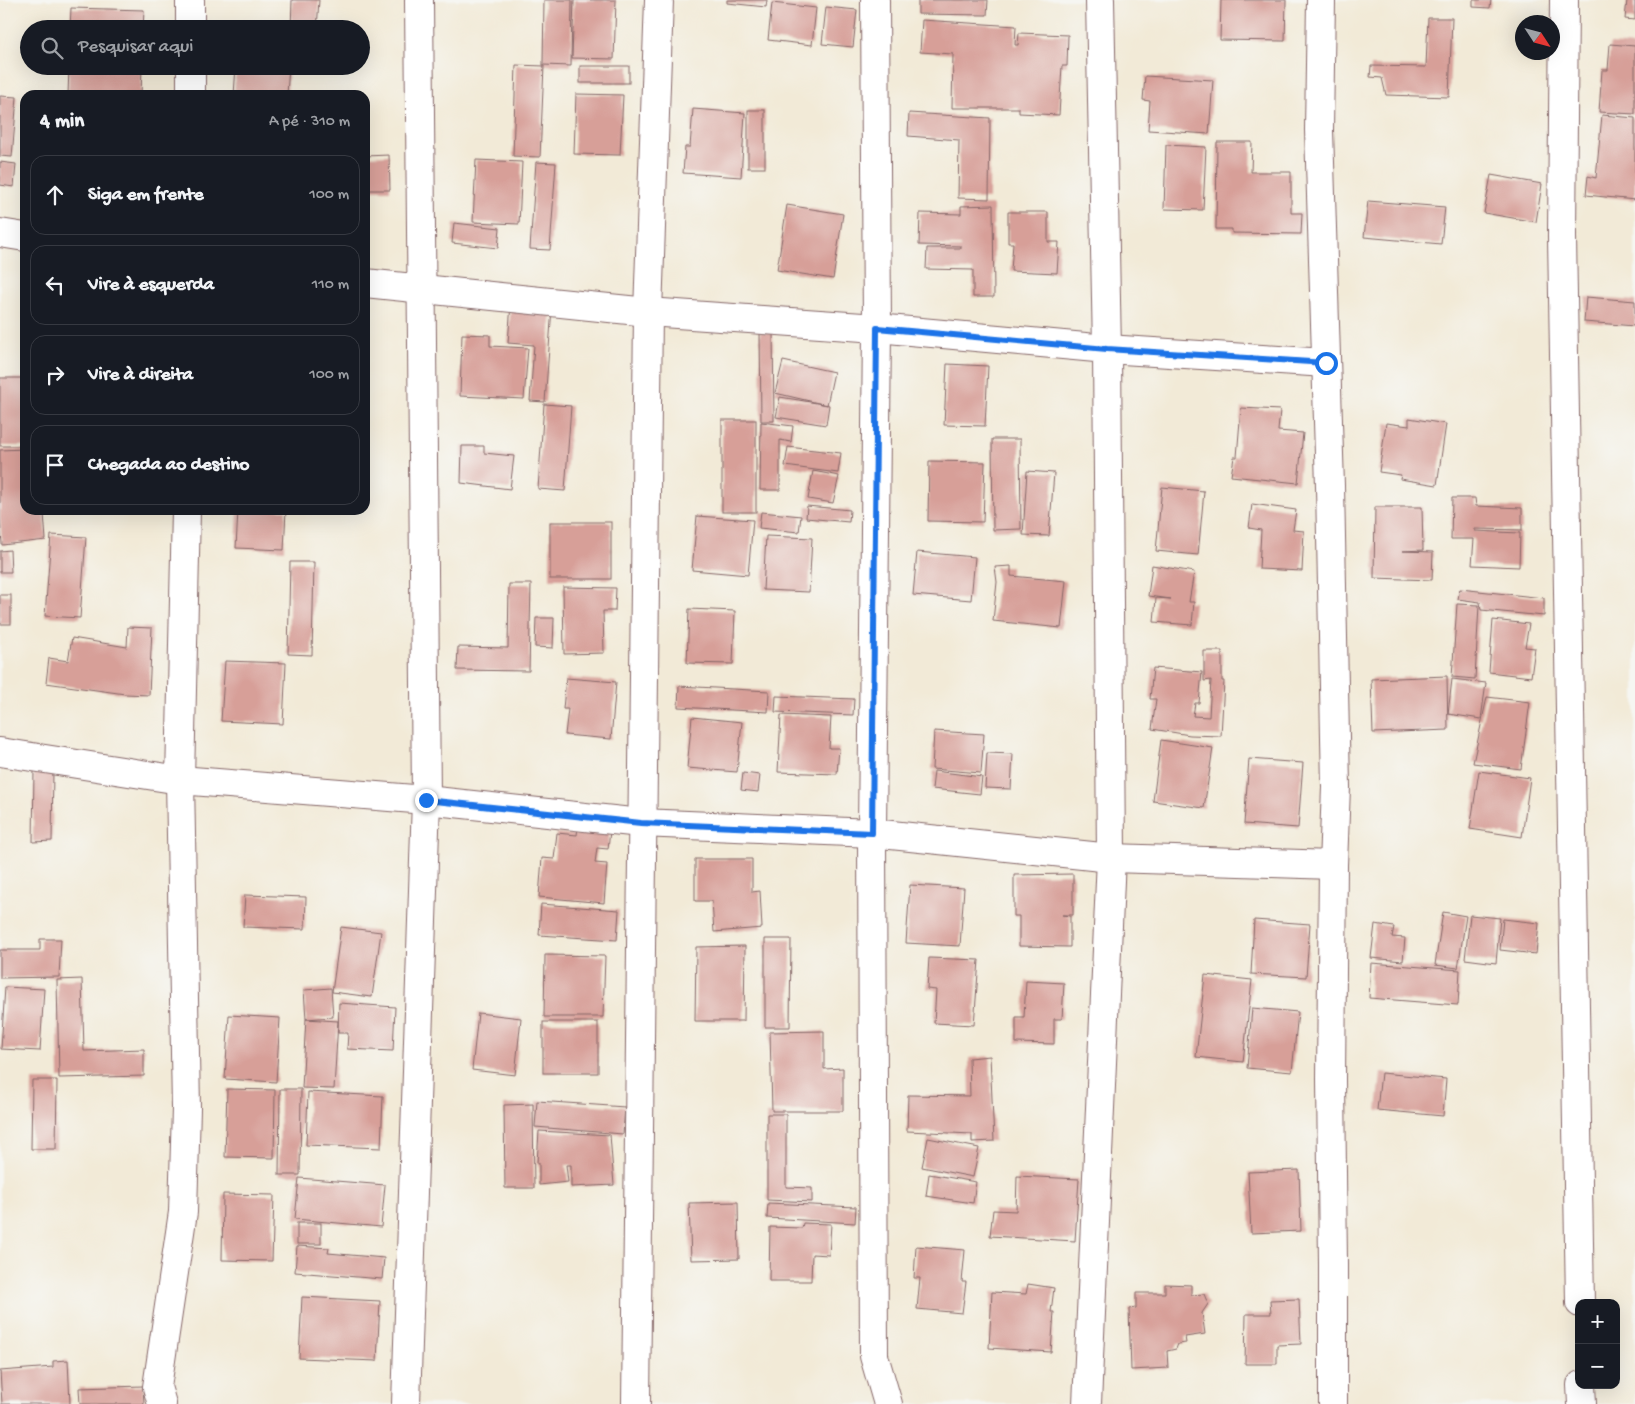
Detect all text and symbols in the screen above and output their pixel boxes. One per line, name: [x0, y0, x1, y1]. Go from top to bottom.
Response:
north arrow: [1515, 15, 1560, 60]
search box: [20, 20, 370, 75]
icon: search: [38, 34, 66, 62]
text: Pesquisar aqui: [78, 36, 193, 59]
text: 4 min: [40, 110, 84, 135]
text: A pé · 310 m: [269, 113, 350, 132]
icon: ahead: [41, 181, 69, 209]
text: Siga em frente: [88, 184, 204, 207]
text: 100 m: [309, 186, 349, 205]
icon: left: [41, 271, 69, 299]
text: Vire à esquerda: [88, 274, 214, 297]
text: 110 m: [312, 276, 349, 295]
route start: [1315, 352, 1338, 375]
icon: right: [41, 361, 69, 389]
text: Vire à direita: [88, 364, 193, 387]
text: 100 m: [309, 366, 349, 385]
icon: arrive: [41, 451, 69, 479]
text: Chegada ao destino: [88, 454, 249, 477]
route end: [415, 789, 438, 812]
map controls: [1575, 1299, 1620, 1389]
button: +: [1575, 1299, 1620, 1344]
button: −: [1575, 1344, 1620, 1389]

